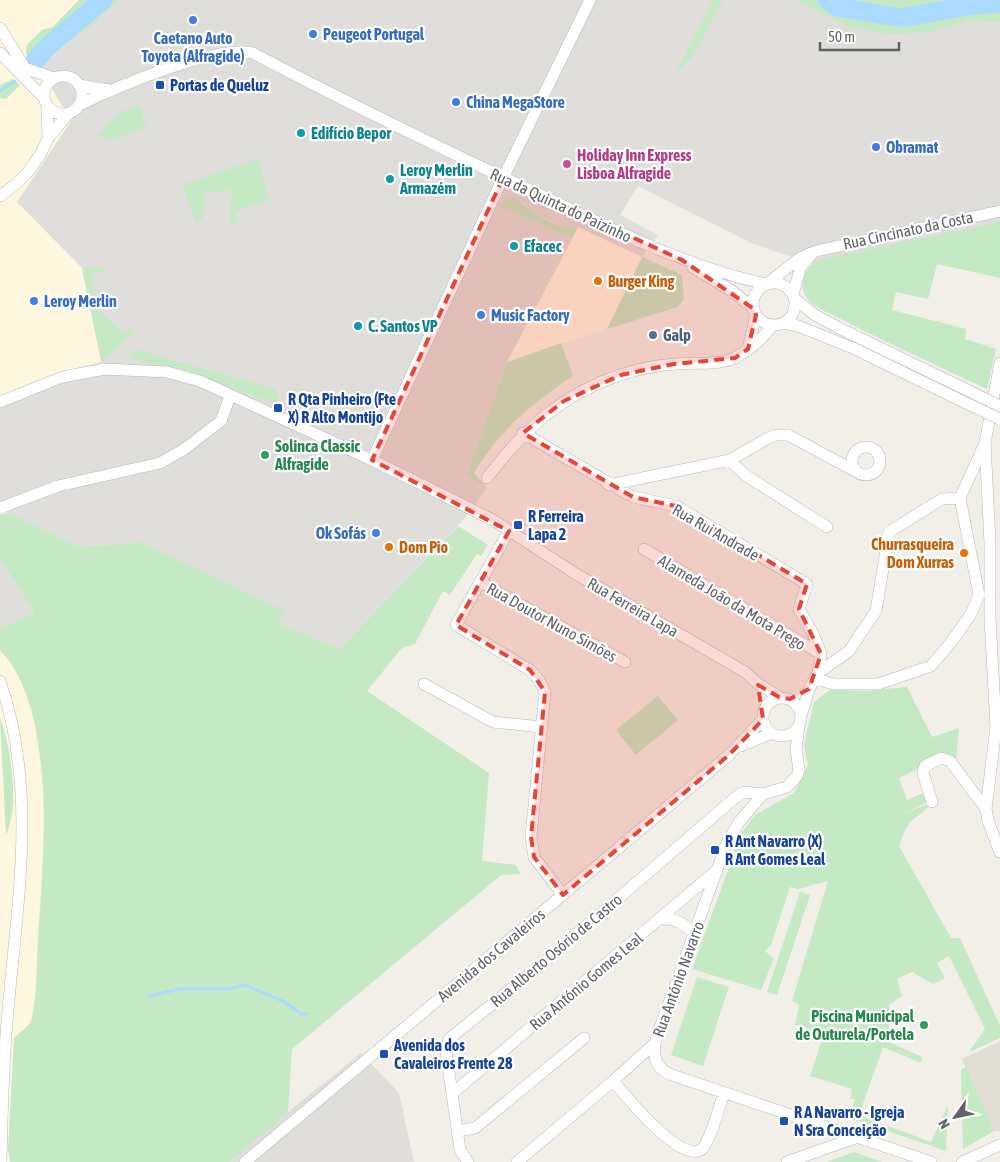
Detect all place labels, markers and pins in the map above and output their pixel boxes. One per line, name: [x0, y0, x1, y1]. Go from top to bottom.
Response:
marker: Caetano Auto Toyota (Alfragide): [187, 14, 199, 26]
place label: Peugeot Portugal: [323, 25, 425, 43]
marker: Peugeot Portugal: [307, 28, 319, 40]
place label: Caetano Auto Toyota (Alfragide): [141, 29, 245, 65]
place label: Portas de Queluz: [170, 76, 269, 94]
marker: Portas de Queluz: [154, 79, 166, 91]
place label: China MegaStore: [466, 93, 565, 111]
marker: China MegaStore: [450, 96, 462, 108]
place label: Edifício Bepor: [311, 124, 391, 142]
marker: Edifício Bepor: [295, 127, 307, 139]
place label: Obramat: [886, 138, 939, 156]
marker: Obramat: [870, 141, 882, 153]
place label: Holiday Inn Express Lisboa Alfragide: [577, 146, 692, 182]
marker: Holiday Inn Express Lisboa Alfragide: [561, 158, 573, 170]
place label: Leroy Merlin Armazém: [399, 161, 473, 197]
marker: Leroy Merlin Armazém: [384, 173, 396, 185]
place label: Efacec: [524, 237, 562, 255]
marker: Efacec: [508, 240, 520, 252]
place label: Burger King: [608, 272, 675, 290]
marker: Burger King: [592, 275, 604, 287]
place label: Leroy Merlin: [44, 292, 117, 310]
marker: Leroy Merlin: [28, 295, 40, 307]
place label: Music Factory: [491, 306, 570, 324]
marker: Music Factory: [475, 309, 487, 321]
place label: C. Santos VP: [368, 317, 438, 335]
marker: C. Santos VP: [352, 320, 364, 332]
place label: Galp: [663, 326, 691, 344]
marker: Galp: [647, 329, 659, 341]
place label: R Qta Pinheiro (Fte X) R Alto Montijo: [287, 390, 396, 426]
marker: R Qta Pinheiro (Fte X) R Alto Montijo: [272, 402, 284, 414]
place label: Solinca Classic Alfragide: [274, 437, 360, 473]
marker: Solinca Classic Alfragide: [259, 449, 271, 461]
place label: R Ferreira Lapa 2: [528, 507, 584, 543]
marker: R Ferreira Lapa 2: [512, 519, 524, 531]
place label: Ok Sofás: [316, 524, 366, 542]
marker: Ok Sofás: [370, 527, 382, 539]
place label: Churrasqueira Dom Xurras: [871, 535, 954, 571]
place label: Dom Pio: [399, 538, 449, 556]
marker: Dom Pio: [383, 541, 395, 553]
marker: Churrasqueira Dom Xurras: [958, 547, 970, 559]
place label: R Ant Navarro (X) R Ant Gomes Leal: [725, 832, 826, 868]
marker: R Ant Navarro (X) R Ant Gomes Leal: [709, 844, 721, 856]
place label: Piscina Municipal de Outurela/Portela: [795, 1007, 915, 1043]
marker: Piscina Municipal de Outurela/Portela: [918, 1019, 930, 1031]
place label: Avenida dos Cavaleiros Frente 28: [393, 1036, 513, 1072]
marker: Avenida dos Cavaleiros Frente 28: [378, 1048, 390, 1060]
place label: R A Navarro - Igreja N Sra Conceição: [794, 1103, 904, 1139]
marker: R A Navarro - Igreja N Sra Conceição: [778, 1115, 790, 1127]

